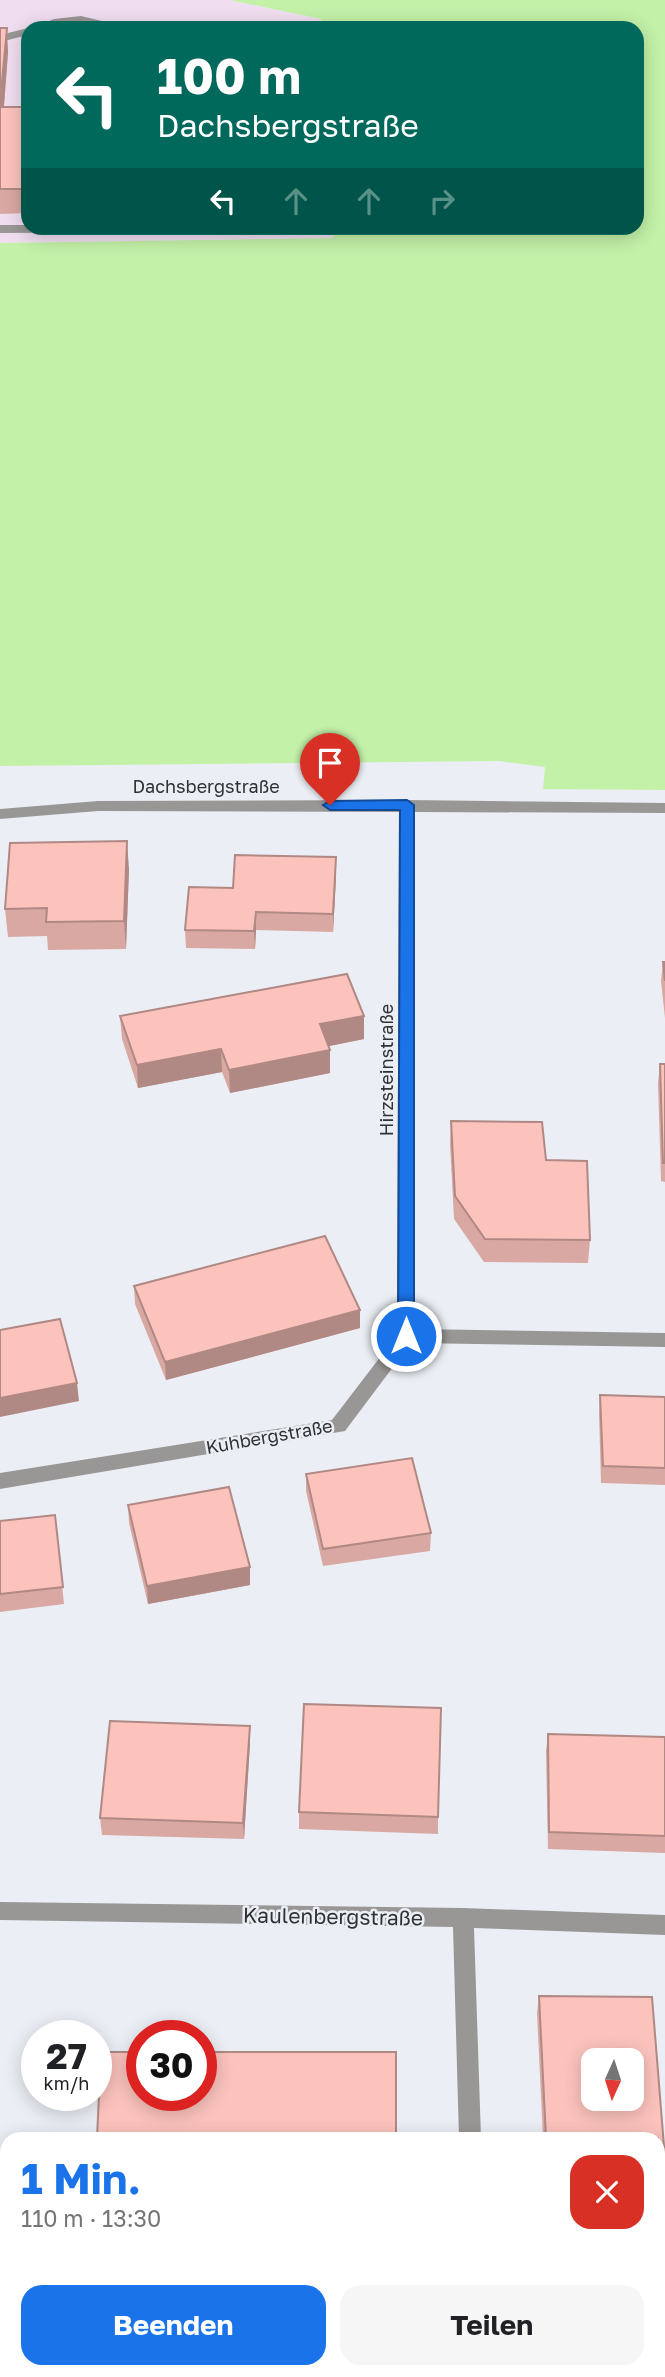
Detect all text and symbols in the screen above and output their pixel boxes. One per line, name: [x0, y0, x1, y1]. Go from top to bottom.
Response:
text: 100 m: [157, 46, 301, 105]
icon: left: [42, 49, 133, 140]
text: Dachsbergstraße: [157, 106, 419, 144]
icon: left: [204, 182, 242, 220]
icon: ahead: [277, 182, 315, 220]
icon: ahead: [350, 182, 388, 220]
icon: right: [423, 182, 461, 220]
pin: [300, 733, 360, 805]
icon: arrive: [311, 744, 349, 782]
street label: Dachsbergstraße: [132, 775, 280, 797]
street label: Hirzsteinstraße: [375, 1004, 397, 1136]
position arrow: [369, 1299, 443, 1373]
street label: Kuhbergstraße: [204, 1414, 334, 1458]
street label: Kaulenbergstraße: [243, 1901, 423, 1931]
speed limit sign: 30: [126, 2020, 217, 2111]
text: 27: [46, 2035, 87, 2077]
north arrow: [581, 2048, 644, 2110]
map controls: [581, 2048, 644, 2111]
text: km/h: [44, 2072, 89, 2094]
text: 1 Min.: [21, 2153, 141, 2203]
button: close: [570, 2155, 644, 2229]
text: 110 m · 13:30: [21, 2204, 161, 2232]
button: Beenden: [21, 2285, 326, 2365]
button: Teilen: [340, 2285, 644, 2365]

